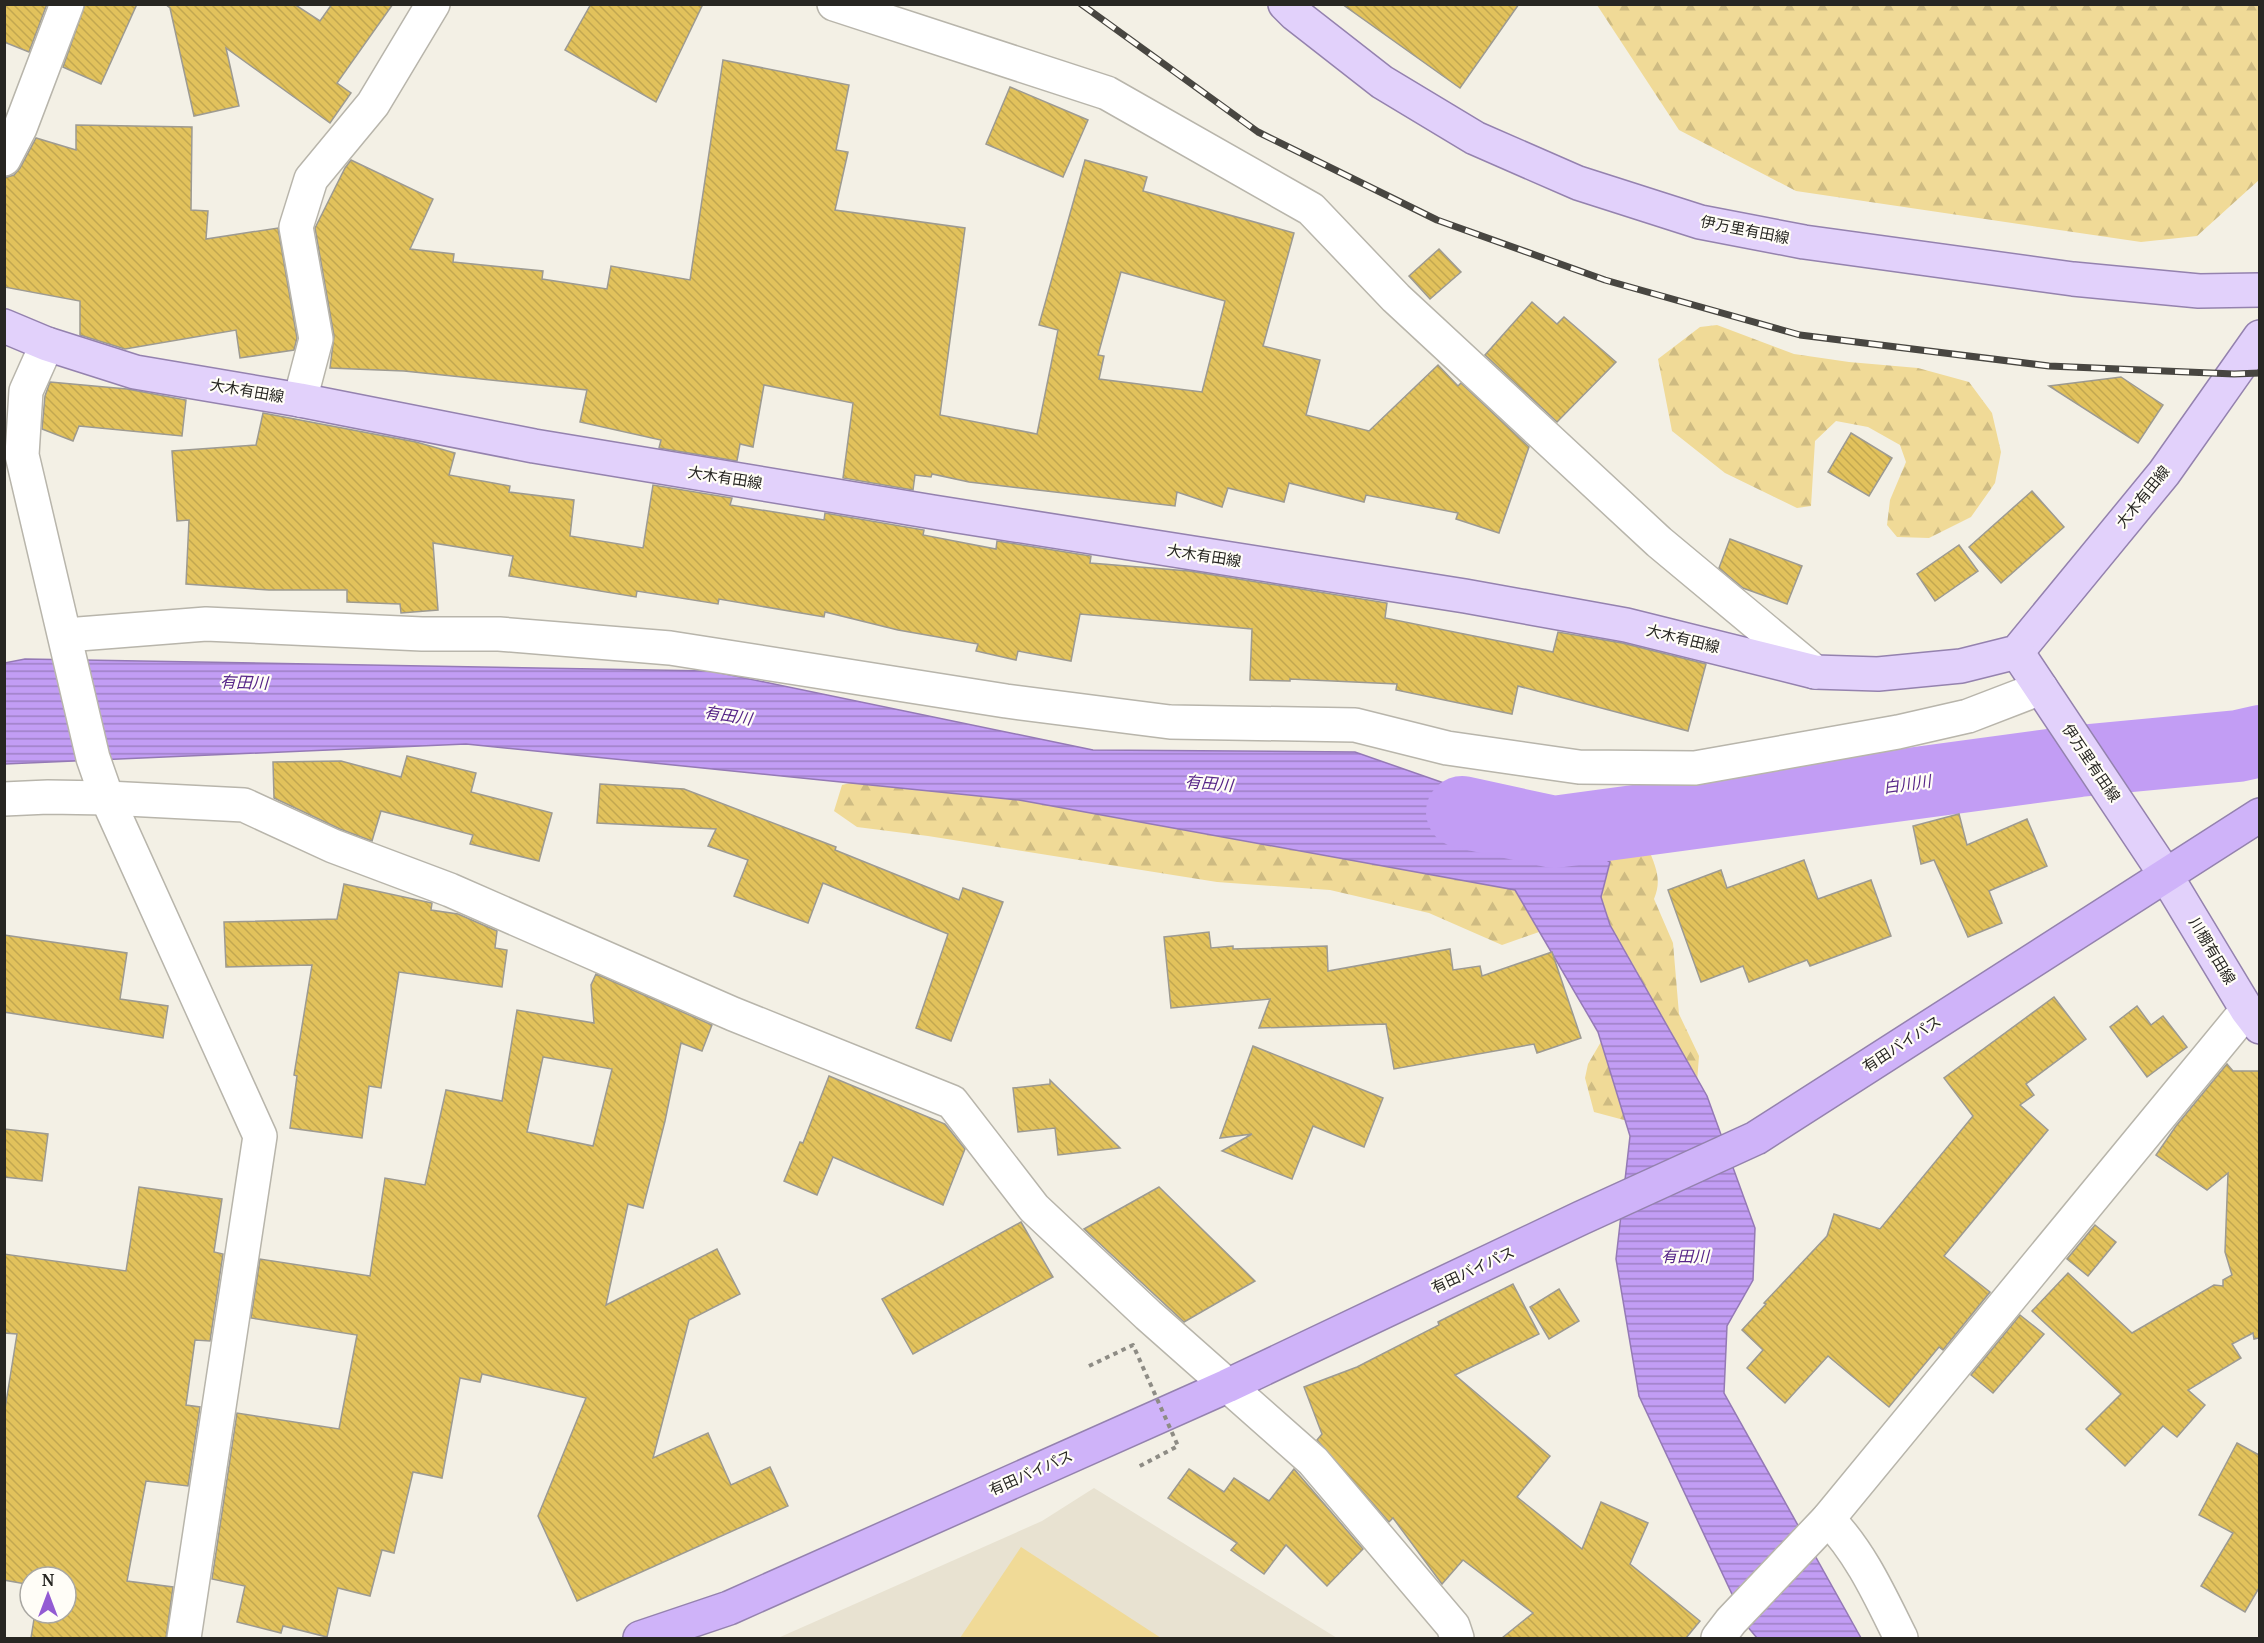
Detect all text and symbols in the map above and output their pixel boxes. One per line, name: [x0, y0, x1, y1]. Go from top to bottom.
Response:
street label: 伊万里有田線: [1699, 211, 1791, 247]
street label: 大木有田線: [208, 374, 286, 406]
street label: 大木有田線: [687, 461, 764, 493]
street label: 大木有田線: [2111, 461, 2174, 532]
street label: 大木有田線: [1166, 539, 1243, 571]
street label: 大木有田線: [1644, 619, 1722, 657]
water label: 有田川: [220, 670, 270, 694]
water label: 有田川: [703, 700, 755, 730]
street label: 伊万里有田線: [2058, 720, 2125, 805]
water label: 白川川: [1882, 769, 1934, 798]
water label: 有田川: [1184, 770, 1236, 796]
street label: 川棚有田線: [2185, 913, 2241, 988]
street label: 有田バイパス: [1858, 1010, 1945, 1076]
street label: 有田バイパス: [1428, 1241, 1517, 1297]
water label: 有田川: [1661, 1245, 1711, 1267]
street label: 有田バイパス: [986, 1445, 1076, 1499]
north arrow: [18, 1565, 78, 1625]
text: N: [42, 1569, 55, 1591]

